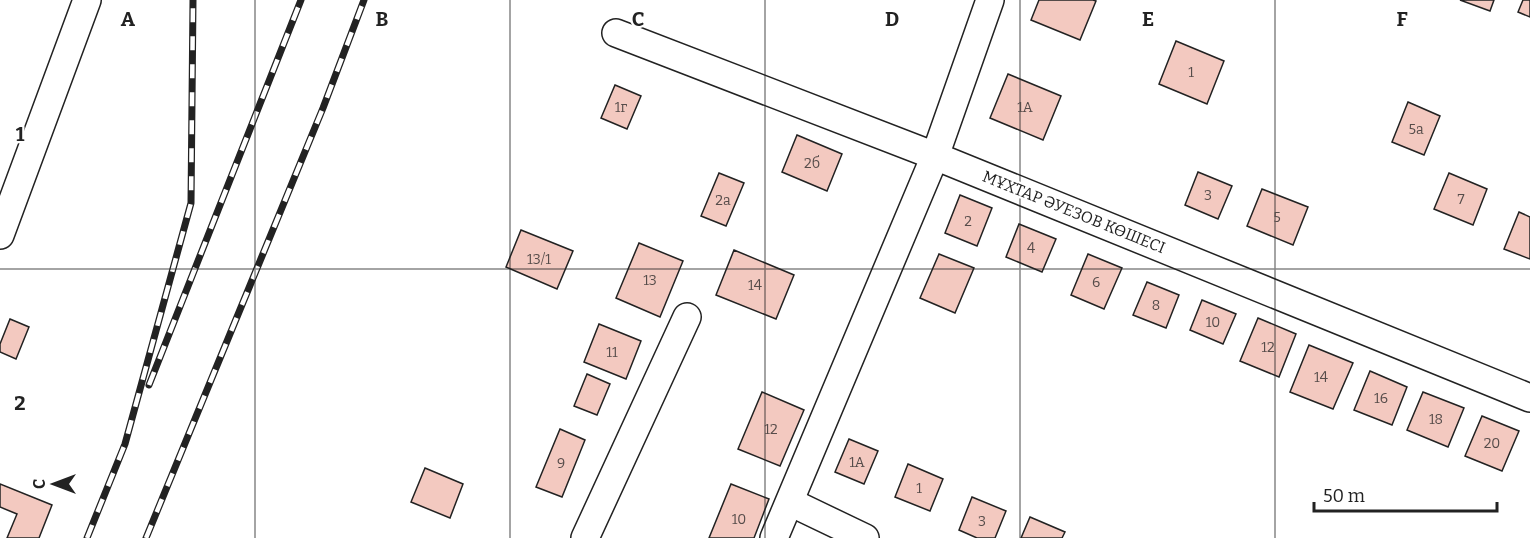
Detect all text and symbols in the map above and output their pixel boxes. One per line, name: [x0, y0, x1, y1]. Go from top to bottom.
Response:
text: A: [121, 7, 136, 31]
text: B: [376, 7, 389, 31]
text: C: [632, 7, 644, 31]
text: D: [885, 7, 899, 31]
text: E: [1142, 7, 1154, 31]
text: F: [1396, 7, 1408, 31]
house number: 1: [1188, 64, 1194, 81]
house number: 1г: [615, 99, 628, 116]
house number: 1А: [1017, 99, 1033, 116]
house number: 5а: [1408, 121, 1424, 138]
text: 1: [16, 122, 25, 146]
house number: 2б: [804, 155, 820, 172]
street label: МҰХТАР ӘУЕЗОВ КӨШЕСІ: [980, 167, 1168, 257]
house number: 3: [1204, 187, 1212, 204]
house number: 7: [1457, 191, 1465, 208]
house number: 2а: [715, 192, 731, 209]
house number: 5: [1273, 209, 1281, 226]
house number: 2: [964, 213, 972, 230]
house number: 4: [1027, 240, 1035, 257]
house number: 13/1: [527, 251, 551, 268]
house number: 13: [643, 272, 657, 289]
house number: 6: [1092, 274, 1100, 291]
house number: 14: [748, 277, 762, 294]
house number: 8: [1152, 297, 1160, 314]
house number: 10: [1206, 314, 1220, 331]
house number: 12: [1261, 339, 1275, 356]
house number: 11: [606, 344, 618, 361]
house number: 14: [1314, 369, 1328, 386]
house number: 16: [1374, 390, 1388, 407]
text: 2: [14, 391, 26, 415]
house number: 18: [1429, 411, 1443, 428]
house number: 12: [764, 421, 778, 438]
house number: 20: [1484, 435, 1500, 452]
north arrow: [24, 454, 84, 514]
house number: 1А: [849, 454, 865, 471]
house number: 9: [557, 455, 565, 472]
scale bar: [1314, 475, 1497, 513]
text: С: [30, 479, 49, 489]
house number: 1: [916, 480, 922, 497]
text: 50 m: [1323, 485, 1365, 507]
house number: 10: [732, 511, 746, 528]
house number: 3: [978, 513, 986, 530]

